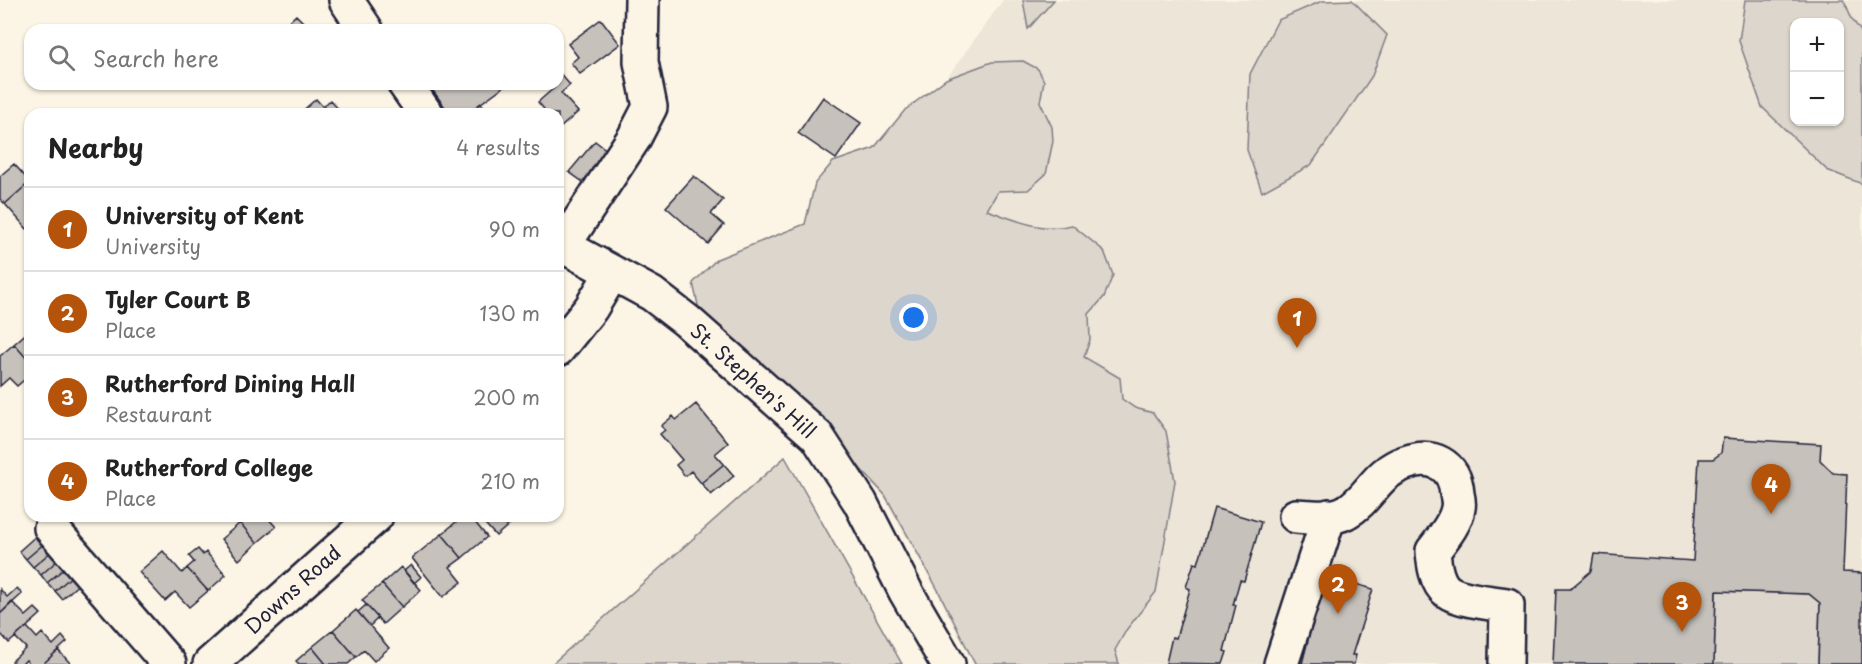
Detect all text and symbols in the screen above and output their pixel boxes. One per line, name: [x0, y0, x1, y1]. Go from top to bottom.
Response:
map controls: [1790, 18, 1844, 126]
button: +: [1790, 18, 1844, 72]
search box: [24, 24, 564, 90]
icon: search: [45, 41, 78, 74]
text: Search here: [93, 41, 219, 74]
button: −: [1790, 72, 1844, 126]
text: Nearby: [48, 128, 143, 167]
text: 4 results: [456, 132, 540, 162]
text: University of Kent: [105, 198, 304, 231]
text: 1: [63, 214, 72, 244]
text: 90 m: [489, 214, 540, 244]
text: University: [105, 231, 201, 261]
text: Tyler Court B: [105, 282, 251, 315]
text: 2: [60, 298, 75, 328]
text: 130 m: [480, 298, 540, 328]
pin: 1: [1278, 298, 1316, 348]
your location: [899, 303, 928, 332]
text: Place: [105, 315, 156, 345]
street label: St. Stephen's Hill: [684, 316, 823, 445]
text: Rutherford Dining Hall: [105, 366, 355, 399]
text: 3: [61, 382, 74, 412]
text: 200 m: [473, 382, 540, 412]
text: Restaurant: [105, 399, 212, 429]
text: Rutherford College: [105, 450, 313, 483]
pin: 4: [1752, 464, 1790, 514]
text: 4: [61, 466, 74, 496]
text: 210 m: [481, 466, 540, 496]
text: Place: [105, 483, 156, 513]
street label: Downs Road: [237, 538, 347, 641]
pin: 2: [1318, 564, 1358, 614]
pin: 3: [1662, 582, 1702, 632]

